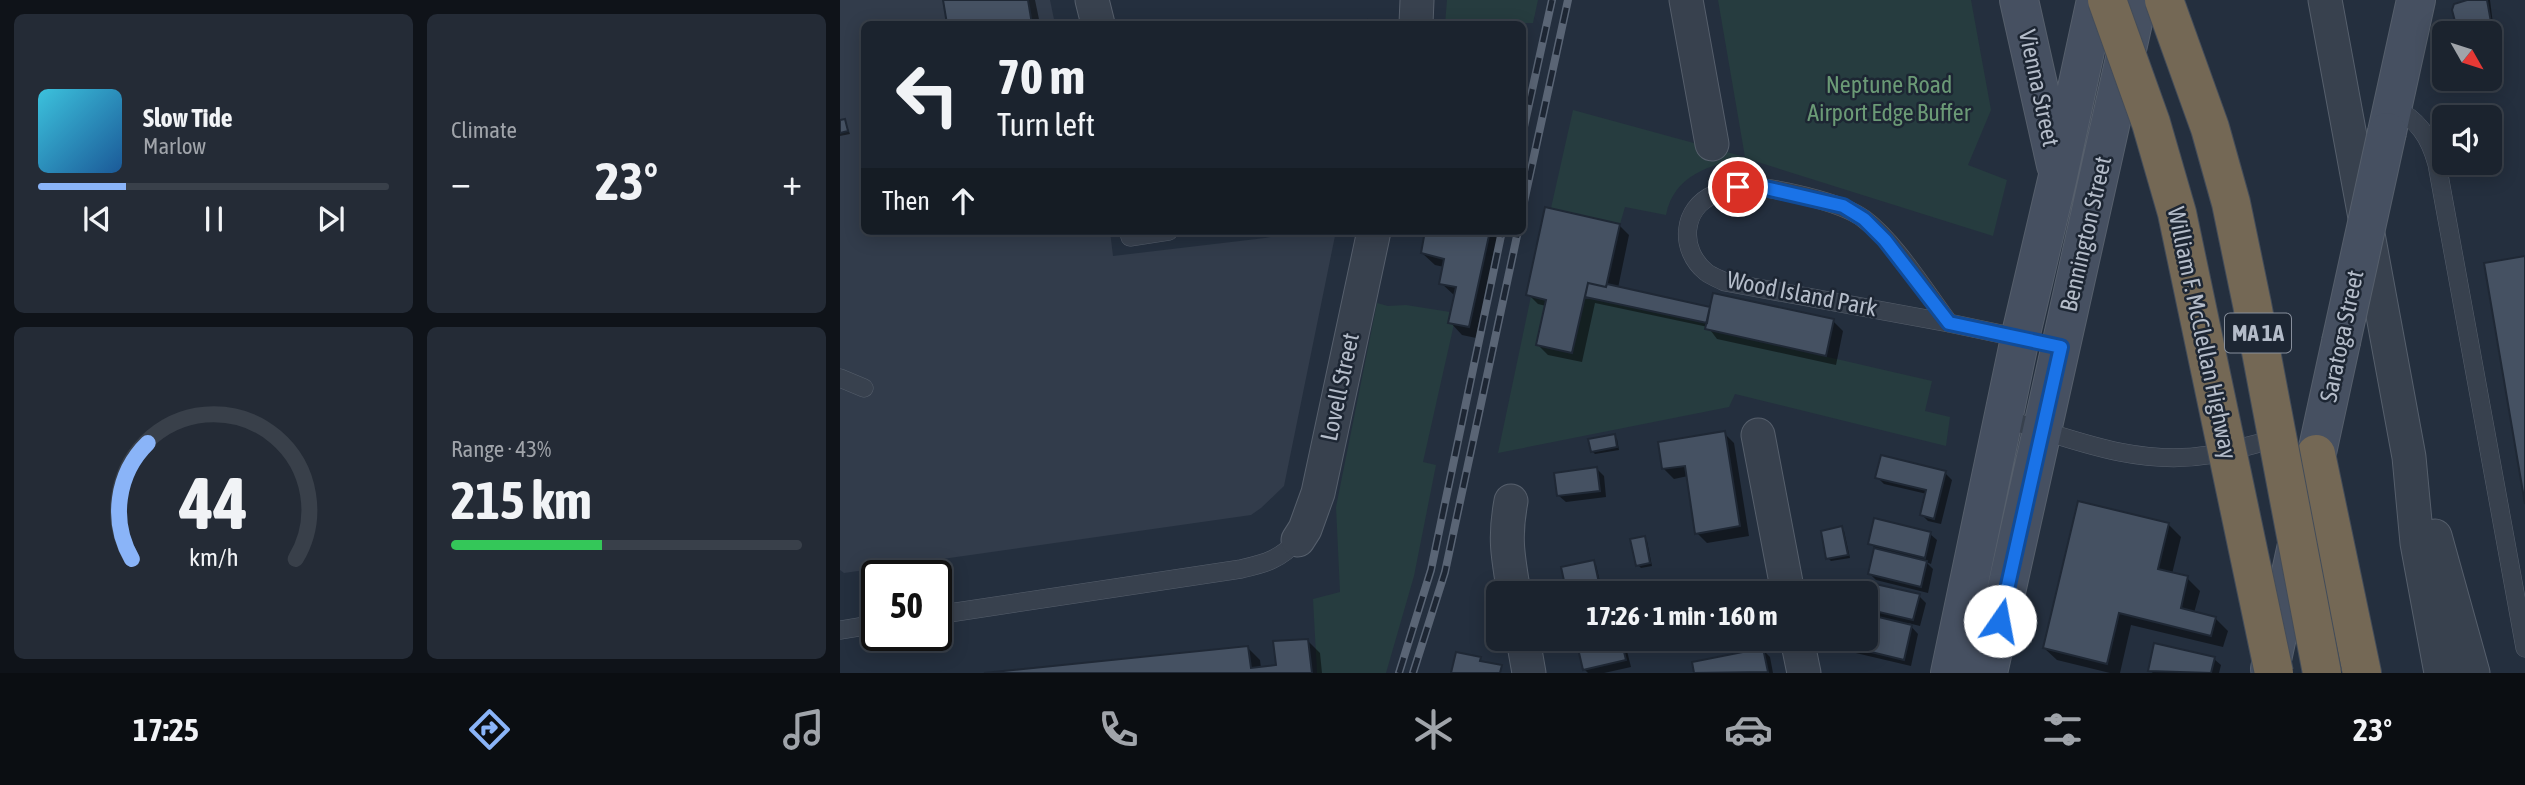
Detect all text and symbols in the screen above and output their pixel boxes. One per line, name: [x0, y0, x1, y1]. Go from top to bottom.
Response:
north arrow: [2432, 21, 2502, 91]
map controls: [2432, 21, 2502, 175]
street label: Vienna Street: [2014, 27, 2065, 149]
text: 70 m: [997, 48, 1085, 104]
icon: left: [882, 49, 973, 140]
park label: Neptune Road Airport Edge Buffer: [1807, 71, 1972, 126]
text: Slow Tide: [143, 103, 233, 133]
button: sound: [2432, 105, 2502, 175]
text: Turn left: [997, 106, 1095, 143]
text: Climate: [451, 117, 517, 143]
text: Marlow: [143, 133, 206, 159]
text: 23°: [595, 151, 658, 211]
street label: Bennington Street: [2055, 154, 2117, 314]
pin: [1708, 157, 1768, 217]
text: −: [451, 160, 471, 203]
text: +: [782, 160, 802, 203]
icon: arrive: [1719, 168, 1757, 206]
icon: ahead: [944, 182, 982, 220]
text: Then: [882, 186, 930, 216]
icon: previous: [78, 200, 116, 238]
icon: pause: [195, 200, 233, 238]
icon: next: [312, 200, 350, 238]
street label: William F. McClellan Highway: [2163, 204, 2242, 462]
street label: Wood Island Park: [1725, 266, 1880, 321]
street label: Saratoga Street: [2314, 268, 2369, 404]
road number: MA 1A: [2225, 314, 2291, 352]
street label: Lovell Street: [1315, 330, 1364, 443]
text: Range · 43%: [451, 436, 551, 462]
text: 44: [178, 461, 248, 544]
text: 215 km: [451, 470, 592, 530]
text: km/h: [189, 543, 238, 571]
speed limit sign: 50: [861, 560, 952, 651]
position arrow: [1963, 584, 2037, 658]
text: 17:26 · 1 min · 160 m: [1587, 601, 1777, 631]
icon: directions: [465, 705, 514, 754]
icon: music: [779, 705, 828, 754]
icon: phone: [1094, 705, 1143, 754]
icon: climate: [1409, 705, 1458, 754]
icon: car: [1724, 705, 1773, 754]
icon: filters: [2038, 705, 2087, 754]
text: 17:25: [133, 711, 199, 748]
text: 23°: [2353, 711, 2392, 748]

